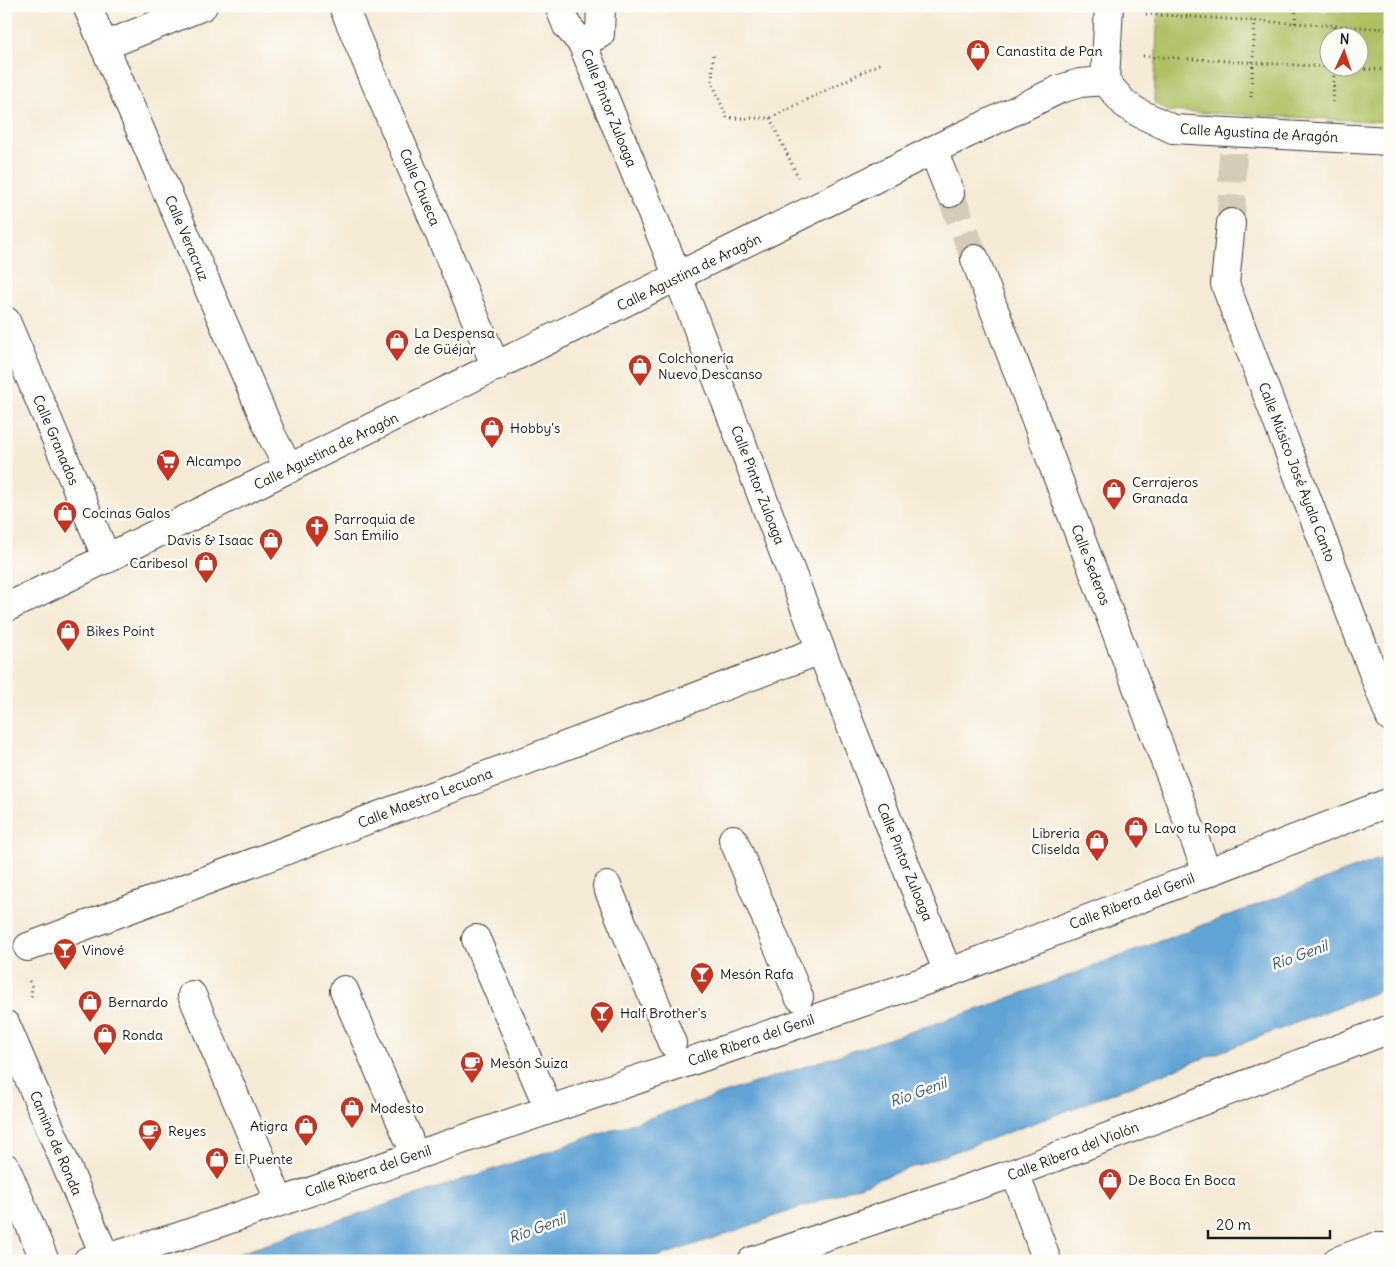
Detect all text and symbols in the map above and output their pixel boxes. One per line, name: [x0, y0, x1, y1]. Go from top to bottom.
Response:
north arrow: [1318, 28, 1368, 78]
text: N: [1339, 30, 1350, 48]
shop icon: Canastita de Pan: [965, 38, 991, 72]
place label: Canastita de Pan: [996, 42, 1103, 60]
street label: Calle Pintor Zuloaga: [577, 46, 641, 170]
street label: Calle Agustina de Aragón: [1180, 120, 1338, 146]
street label: Calle Chueca: [396, 146, 444, 228]
street label: Calle Veracruz: [161, 193, 213, 284]
street label: Calle Agustina de Aragón: [614, 229, 764, 315]
place label: La Despensa de Güéjar: [414, 324, 495, 358]
shop icon: La Despensa de Güéjar: [384, 328, 410, 362]
place label: Colchonería Nuevo Descanso: [658, 349, 763, 383]
shop icon: Colchonería Nuevo Descanso: [627, 353, 653, 387]
street label: Calle Músico José Ayala Canto: [1254, 380, 1340, 564]
street label: Calle Granados: [29, 392, 83, 488]
street label: Calle Agustina de Aragón: [251, 408, 401, 494]
shop icon: Hobby's: [479, 415, 505, 449]
place label: Hobby's: [510, 419, 560, 437]
street label: Calle Pintor Zuloaga: [727, 423, 789, 547]
supermarket icon: Alcampo: [155, 448, 181, 482]
place label: Alcampo: [186, 452, 241, 470]
place label: Cerrajeros Granada: [1132, 473, 1198, 507]
shop icon: Cerrajeros Granada: [1101, 477, 1127, 511]
shop icon: Cocinas Galos: [52, 500, 78, 534]
place label: Cocinas Galos: [82, 504, 170, 522]
place label: Parroquia de San Emilio: [334, 510, 415, 544]
church icon: Parroquia de San Emilio: [304, 514, 330, 548]
street label: Calle Sederos: [1067, 522, 1115, 608]
shop icon: Davis & Isaac: [258, 527, 284, 561]
place label: Davis & Isaac: [167, 531, 254, 549]
shop icon: Caribesol: [193, 550, 219, 584]
place label: Caribesol: [129, 554, 188, 572]
shop icon: Bikes Point: [55, 618, 81, 652]
place label: Bikes Point: [86, 622, 155, 640]
street label: Calle Maestro Lecuona: [355, 764, 495, 832]
street label: Calle Pintor Zuloaga: [873, 800, 937, 924]
shop icon: Lavo tu Ropa: [1123, 815, 1149, 849]
place label: Lavo tu Ropa: [1154, 819, 1236, 837]
place label: Libreria Cliselda: [1031, 824, 1080, 858]
shop icon: Libreria Cliselda: [1084, 828, 1110, 862]
street label: Calle Ribera del Genil: [1067, 869, 1197, 933]
water label: Río Genil: [1268, 935, 1333, 974]
bar icon: Vinové: [52, 937, 78, 971]
place label: Vinové: [82, 941, 124, 959]
bar icon: Mesón Rafa: [689, 961, 715, 995]
place label: Mesón Rafa: [720, 965, 794, 983]
shop icon: Bernardo: [77, 989, 103, 1023]
place label: Bernardo: [108, 993, 168, 1011]
bar icon: Half Brother's: [589, 1000, 615, 1034]
place label: Half Brother's: [620, 1004, 707, 1022]
street label: Calle Ribera del Genil: [685, 1010, 817, 1070]
shop icon: Ronda: [92, 1022, 118, 1056]
place label: Ronda: [122, 1026, 163, 1044]
cafe icon: Mesón Suiza: [459, 1050, 485, 1084]
place label: Mesón Suiza: [490, 1054, 568, 1072]
water label: Río Genil: [887, 1072, 952, 1111]
street label: Camino de Ronda: [26, 1088, 86, 1198]
shop icon: Modesto: [339, 1095, 365, 1129]
place label: Modesto: [370, 1099, 424, 1117]
shop icon: Atigra: [293, 1113, 319, 1147]
place label: Atigra: [250, 1117, 288, 1135]
cafe icon: Reyes: [137, 1118, 163, 1152]
street label: Calle Ribera del Violón: [1005, 1118, 1141, 1184]
place label: Reyes: [168, 1122, 206, 1140]
street label: Calle Ribera del Genil: [302, 1141, 434, 1201]
shop icon: El Puente: [204, 1146, 230, 1180]
place label: El Puente: [234, 1150, 293, 1168]
shop icon: De Boca En Boca: [1097, 1167, 1123, 1201]
place label: De Boca En Boca: [1128, 1171, 1236, 1189]
scale bar: [1208, 1207, 1331, 1239]
water label: Río Genil: [506, 1208, 571, 1247]
text: 20 m: [1216, 1215, 1251, 1234]

